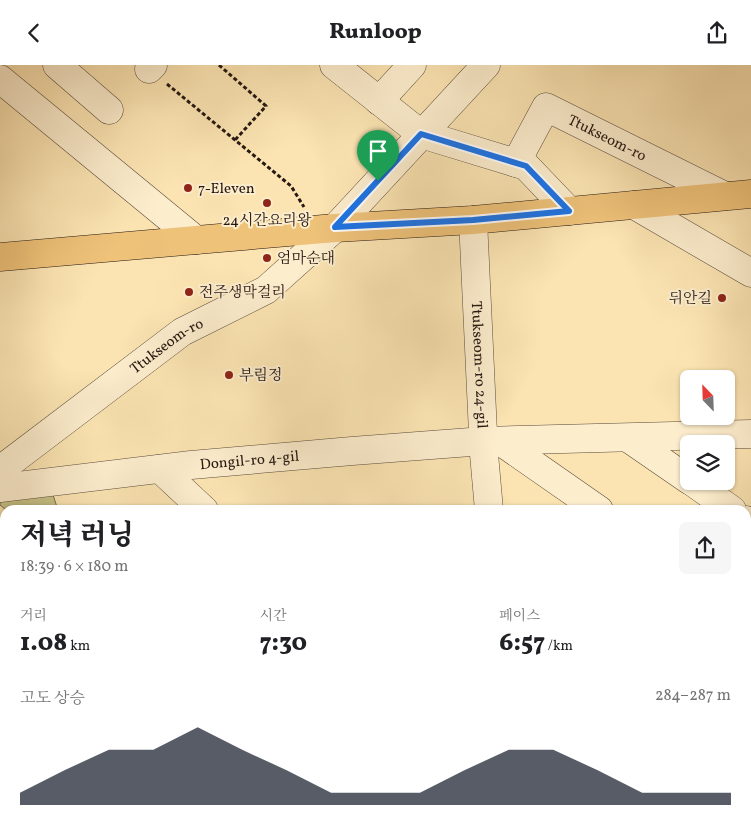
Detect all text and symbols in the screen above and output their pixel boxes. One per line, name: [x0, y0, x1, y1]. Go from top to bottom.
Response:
text: Runloop: [329, 17, 422, 48]
icon: back: [20, 19, 48, 47]
icon: share: [703, 19, 731, 47]
street label: Ttukseom-ro: [564, 110, 650, 167]
pin: [357, 130, 399, 181]
icon: arrive: [364, 137, 392, 165]
place label: 7-Eleven: [198, 179, 255, 200]
marker: 7-Eleven: [182, 182, 194, 194]
marker: 24시간요리왕: [261, 197, 273, 209]
place label: 24시간요리왕: [222, 211, 312, 232]
place label: 엄마순대: [277, 249, 335, 270]
marker: 엄마순대: [261, 252, 273, 264]
place label: 전주생막걸리: [199, 283, 286, 304]
marker: 전주생막걸리: [183, 286, 195, 298]
place label: 뒤안길: [669, 289, 712, 310]
marker: 뒤안길: [716, 292, 728, 304]
street label: Ttukseom-ro 24-gil: [465, 301, 492, 429]
street label: Ttukseom-ro: [126, 314, 207, 380]
place label: 부림정: [239, 366, 282, 387]
marker: 부림정: [223, 369, 235, 381]
north arrow: [680, 370, 735, 425]
map controls: [680, 370, 735, 490]
button: layers: [680, 435, 735, 490]
street label: Dongil-ro 4-gil: [199, 447, 300, 476]
text: 저녁 러닝: [20, 517, 134, 556]
button: share: [679, 522, 731, 574]
text: 18:39 · 6 × 180 m: [20, 556, 128, 578]
text: 거리: [20, 607, 47, 626]
text: 시간: [260, 607, 287, 626]
text: 페이스: [499, 607, 540, 626]
text: 1.08: [20, 626, 67, 661]
text: 7:30: [260, 626, 307, 661]
text: 6:57: [499, 626, 545, 661]
text: km: [67, 637, 90, 656]
text: /km: [545, 637, 573, 656]
text: 284–287 m: [655, 685, 731, 707]
text: 고도 상승: [20, 688, 85, 710]

